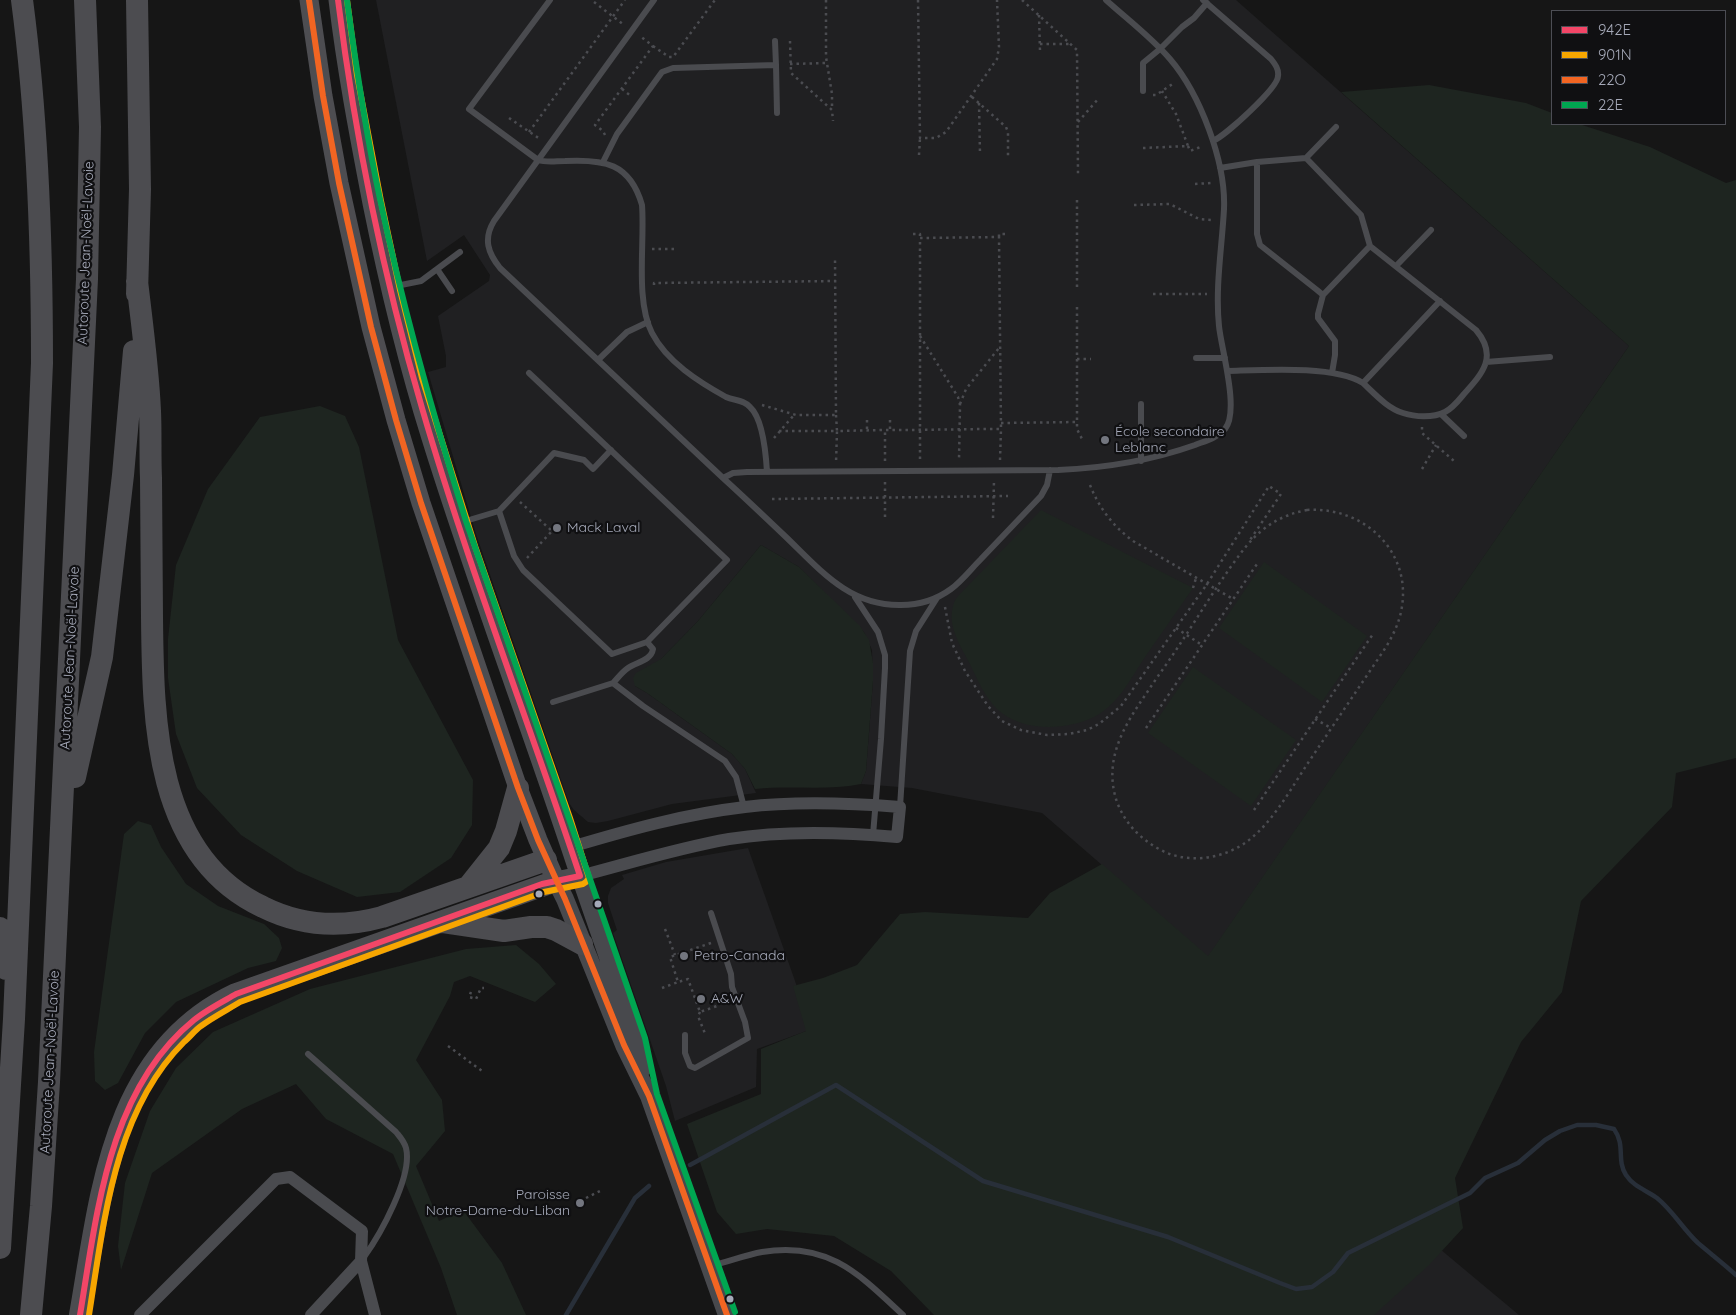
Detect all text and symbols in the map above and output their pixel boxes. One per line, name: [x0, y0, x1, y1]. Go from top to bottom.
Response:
legend: [1551, 10, 1726, 125]
text: 942E: [1598, 20, 1631, 39]
text: 901N: [1598, 45, 1632, 64]
text: 22O: [1598, 70, 1626, 89]
text: 22E: [1598, 95, 1623, 114]
street label: Autoroute Jean-Noël-Lavoie: [74, 161, 98, 345]
place label: École secondaire Leblanc: [1115, 424, 1225, 457]
marker: École secondaire Leblanc: [1099, 434, 1111, 446]
place label: Mack Laval: [567, 520, 640, 536]
marker: Mack Laval: [551, 522, 563, 534]
street label: Autoroute Jean-Noël-Lavoie: [57, 566, 83, 750]
unlabelled marker: [534, 889, 544, 899]
unlabelled marker: [593, 899, 603, 909]
place label: Petro-Canada: [694, 948, 785, 964]
marker: Petro-Canada: [678, 950, 690, 962]
street label: Autoroute Jean-Noël-Lavoie: [37, 970, 63, 1154]
place label: A&W: [711, 991, 743, 1007]
marker: A&W: [695, 993, 707, 1005]
place label: Paroisse Notre-Dame-du-Liban: [426, 1187, 570, 1220]
marker: Paroisse Notre-Dame-du-Liban: [574, 1197, 586, 1209]
unlabelled marker: [725, 1294, 735, 1304]

